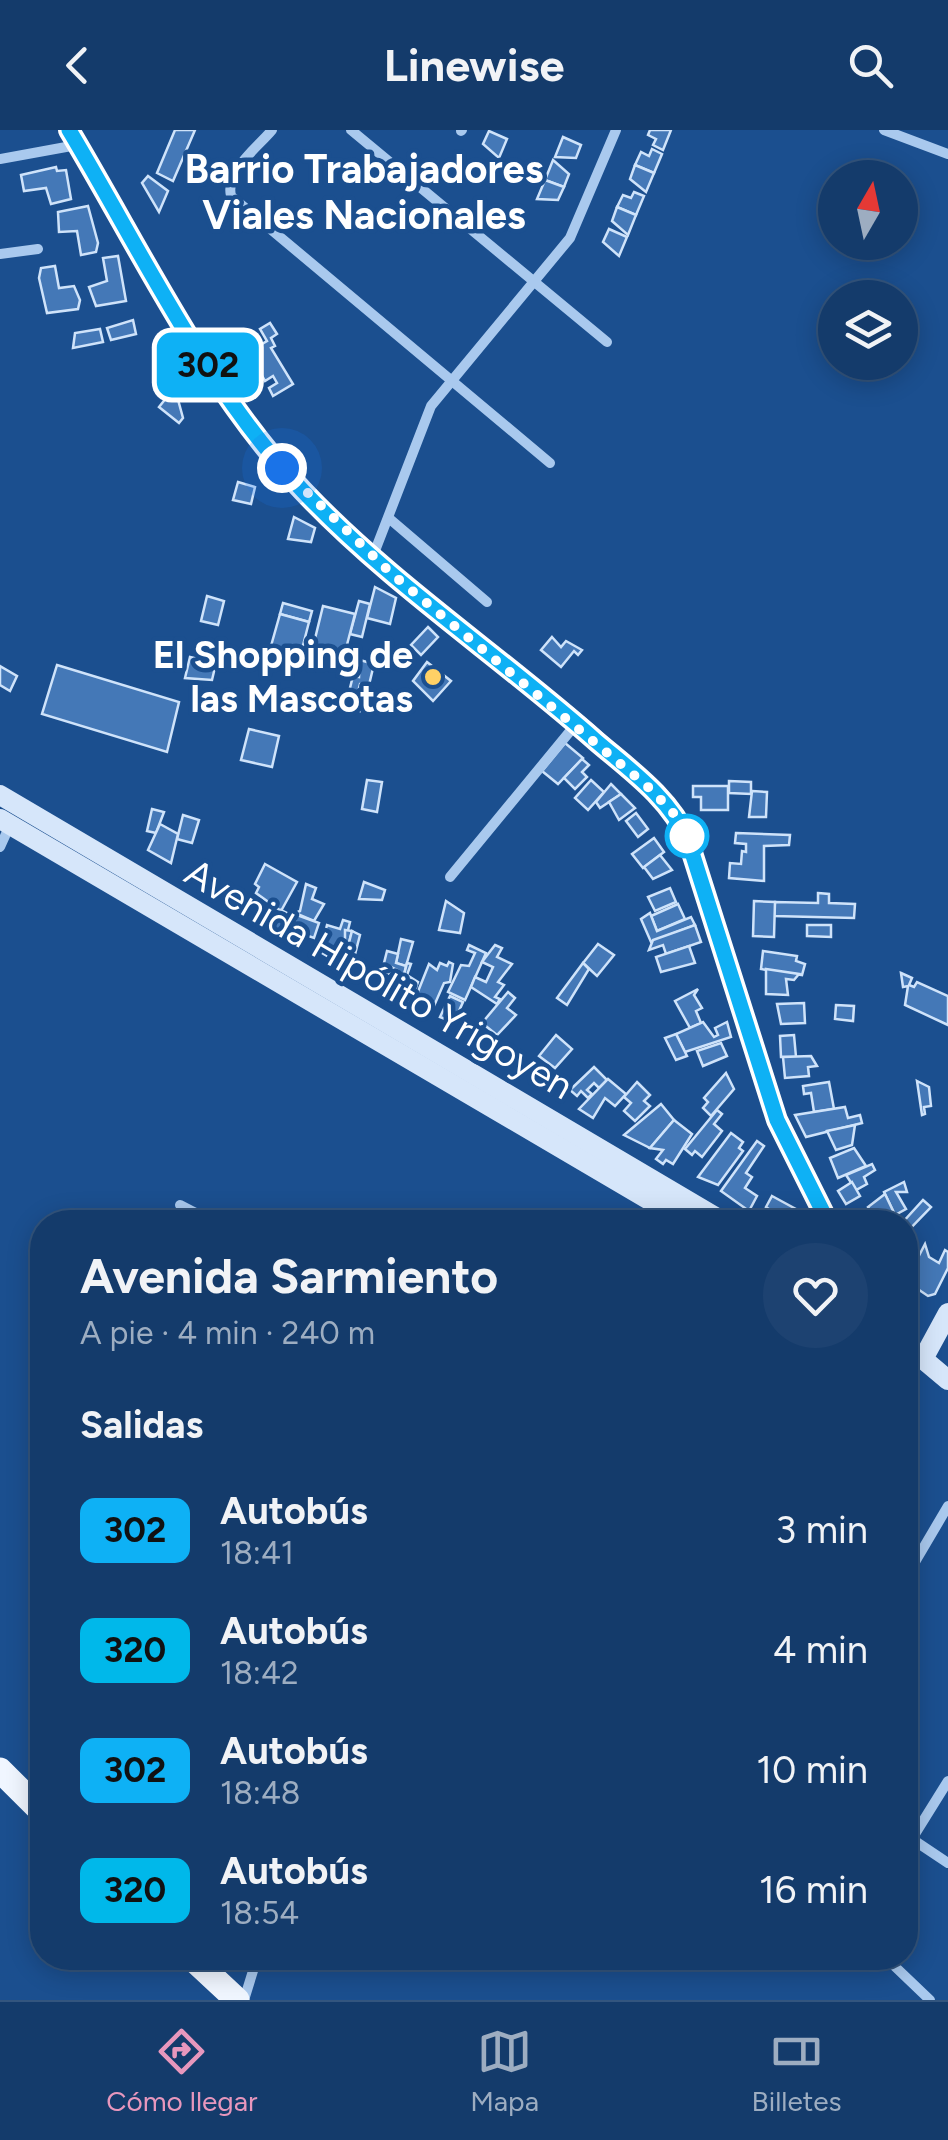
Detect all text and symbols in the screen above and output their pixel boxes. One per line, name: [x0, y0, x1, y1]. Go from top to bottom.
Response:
icon: back: [50, 38, 105, 93]
text: Linewise: [384, 38, 564, 92]
icon: search: [843, 38, 898, 93]
district label: Barrio Trabajadores Viales Nacionales: [185, 145, 543, 239]
north arrow: [818, 160, 918, 260]
map controls: [818, 160, 918, 380]
button: layers: [818, 280, 918, 380]
line badge: 302: [150, 332, 266, 398]
text: 302: [177, 344, 239, 386]
your location: [257, 443, 307, 493]
place label: El Shopping de las Mascotas: [153, 632, 413, 722]
marker: El Shopping de las Mascotas: [422, 666, 444, 688]
unlabelled marker: [666, 815, 708, 857]
street label: Avenida Hipólito Yrigoyen: [177, 849, 581, 1109]
button: heart: [763, 1243, 868, 1348]
text: Avenida Sarmiento: [80, 1247, 498, 1305]
text: A pie · 4 min · 240 m: [80, 1314, 375, 1352]
text: Salidas: [80, 1402, 203, 1448]
text: Autobús: [220, 1488, 368, 1534]
text: 3 min: [776, 1507, 868, 1553]
text: 302: [104, 1509, 166, 1551]
text: 18:41: [220, 1534, 294, 1572]
text: Autobús: [220, 1608, 368, 1654]
text: 4 min: [773, 1627, 868, 1673]
text: 320: [104, 1629, 166, 1671]
text: 18:42: [220, 1654, 299, 1692]
text: Autobús: [220, 1728, 368, 1774]
text: 10 min: [756, 1747, 868, 1793]
text: 302: [104, 1749, 166, 1791]
text: 18:48: [220, 1774, 300, 1812]
text: Autobús: [220, 1848, 368, 1894]
text: 16 min: [759, 1867, 868, 1913]
text: 320: [104, 1869, 166, 1911]
text: 18:54: [220, 1894, 299, 1932]
tab: Cómo llegar: [106, 2024, 258, 2118]
tab: Mapa: [470, 2024, 539, 2118]
tab: Billetes: [752, 2024, 842, 2118]

